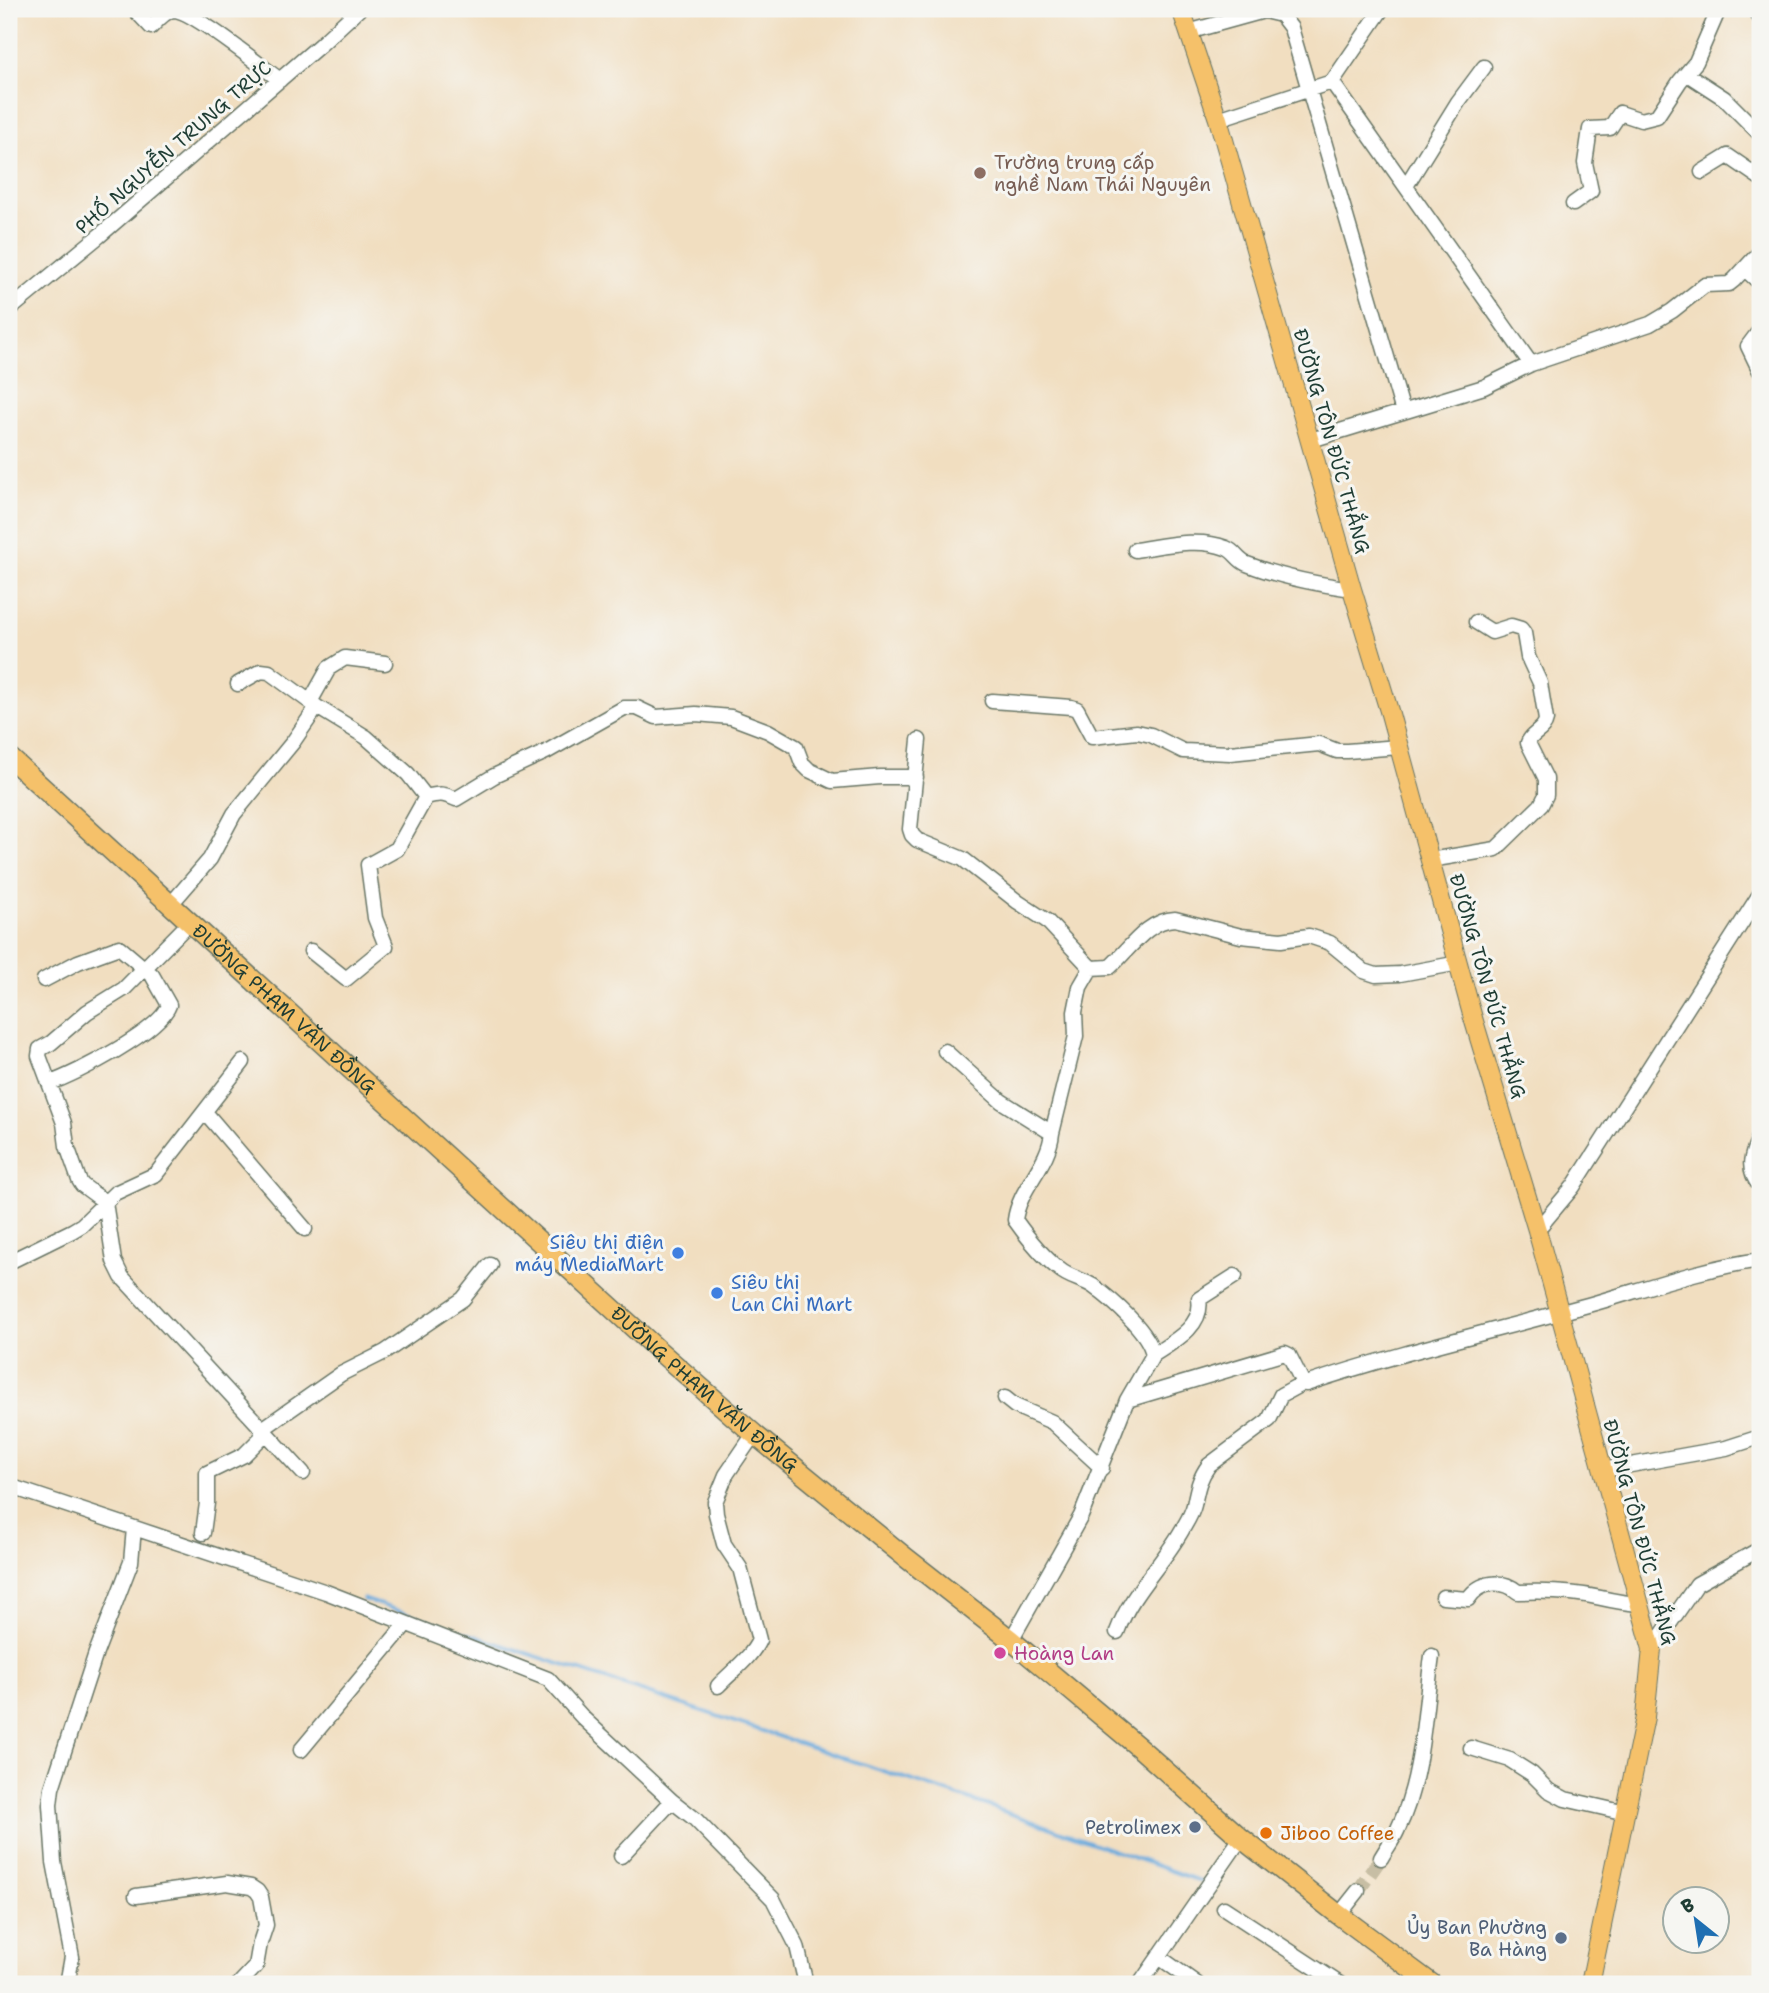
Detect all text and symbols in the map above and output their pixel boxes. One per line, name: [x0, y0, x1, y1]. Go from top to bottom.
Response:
street label: PHỐ NGUYỄN TRUNG TRỰC: [68, 53, 277, 240]
place label: Trường trung cấp nghề Nam Thái Nguyên: [994, 150, 1211, 197]
marker: Trường trung cấp nghề Nam Thái Nguyên: [972, 165, 988, 181]
street label: ĐƯỜNG TÔN ĐỨC THẮNG: [1287, 325, 1379, 556]
street label: ĐƯỜNG TÔN ĐỨC THẮNG: [1443, 870, 1535, 1101]
street label: ĐƯỜNG PHẠM VĂN ĐỒNG: [187, 919, 381, 1099]
place label: Siêu thị điện máy MediaMart: [515, 1230, 664, 1277]
marker: Siêu thị điện máy MediaMart: [670, 1245, 686, 1261]
place label: Siêu thị Lan Chi Mart: [731, 1270, 852, 1317]
marker: Siêu thị Lan Chi Mart: [709, 1285, 725, 1301]
street label: ĐƯỜNG PHẠM VĂN ĐỒNG: [605, 1301, 803, 1478]
street label: ĐƯỜNG TÔN ĐỨC THẮNG: [1597, 1415, 1686, 1648]
place label: Hoàng Lan: [1014, 1641, 1114, 1666]
marker: Hoàng Lan: [992, 1645, 1008, 1661]
place label: Petrolimex: [1085, 1815, 1181, 1840]
marker: Petrolimex: [1187, 1819, 1203, 1835]
place label: Jiboo Coffee: [1280, 1821, 1394, 1846]
marker: Jiboo Coffee: [1258, 1825, 1274, 1841]
north arrow: [1660, 1884, 1730, 1954]
text: B: [1676, 1892, 1699, 1919]
place label: Ủy Ban Phường Ba Hàng: [1407, 1914, 1547, 1962]
marker: Ủy Ban Phường Ba Hàng: [1553, 1930, 1569, 1946]

